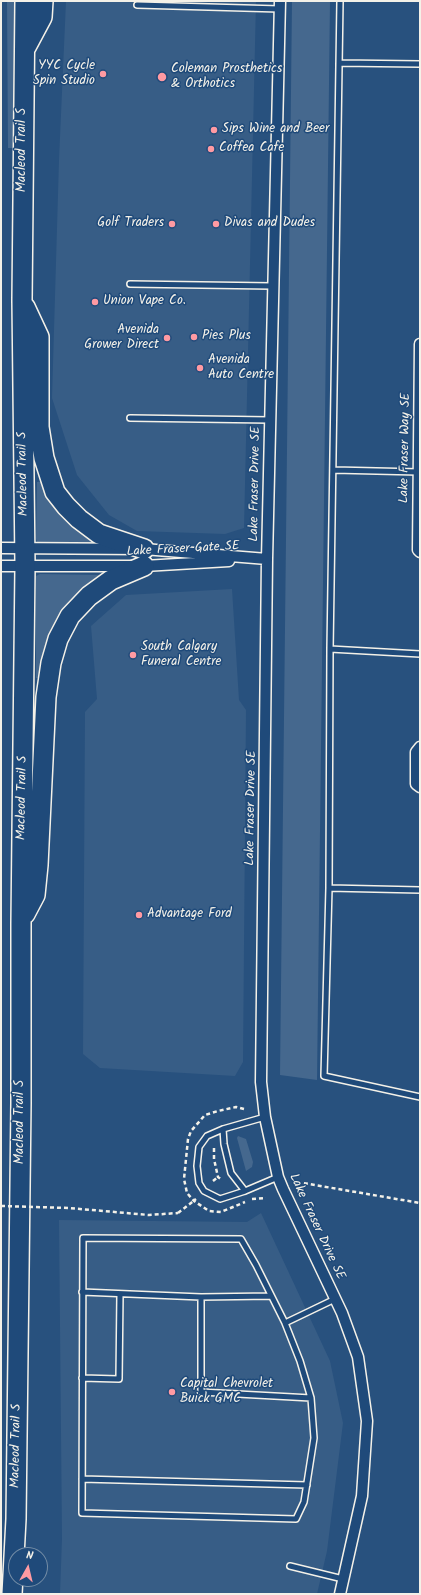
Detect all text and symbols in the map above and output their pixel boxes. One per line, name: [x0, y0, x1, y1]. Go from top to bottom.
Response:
place label: YYC Cycle Spin Studio: [33, 59, 95, 90]
place label: Coleman Prosthetics & Orthotics: [171, 62, 282, 93]
marker: YYC Cycle Spin Studio: [98, 69, 108, 79]
marker: Coleman Prosthetics & Orthotics: [156, 71, 168, 83]
street label: Macleod Trail S: [15, 108, 31, 192]
place label: Sips Wine and Beer: [222, 122, 329, 138]
marker: Sips Wine and Beer: [209, 125, 219, 135]
place label: Coffea Cafe: [219, 141, 284, 157]
marker: Coffea Cafe: [206, 144, 216, 154]
place label: Golf Traders: [97, 216, 164, 232]
place label: Divas and Dudes: [224, 216, 315, 232]
marker: Golf Traders: [167, 219, 177, 229]
marker: Divas and Dudes: [211, 219, 221, 229]
place label: Union Vape Co.: [103, 294, 186, 310]
marker: Union Vape Co.: [90, 297, 100, 307]
place label: Avenida Grower Direct: [84, 323, 159, 354]
place label: Pies Plus: [202, 329, 251, 345]
marker: Pies Plus: [189, 332, 199, 342]
marker: Avenida Grower Direct: [162, 333, 172, 343]
place label: Avenida Auto Centre: [208, 353, 274, 384]
marker: Avenida Auto Centre: [195, 363, 205, 373]
street label: Lake Fraser Way SE: [397, 393, 415, 503]
street label: Lake Fraser Drive SE: [247, 426, 265, 542]
street label: Macleod Trail S: [15, 432, 33, 516]
street label: Lake Fraser Gate SE: [126, 539, 240, 561]
place label: South Calgary Funeral Centre: [141, 640, 221, 671]
marker: South Calgary Funeral Centre: [128, 650, 138, 660]
street label: Lake Fraser Drive SE: [243, 750, 261, 866]
street label: Macleod Trail S: [14, 756, 32, 840]
place label: Advantage Ford: [147, 907, 232, 923]
marker: Advantage Ford: [134, 910, 144, 920]
street label: Macleod Trail S: [13, 1080, 29, 1164]
street label: Lake Fraser Drive SE: [285, 1171, 347, 1283]
place label: Capital Chevrolet Buick GMC: [180, 1377, 273, 1408]
marker: Capital Chevrolet Buick GMC: [167, 1387, 177, 1397]
street label: Macleod Trail S: [8, 1404, 26, 1488]
north arrow: [8, 1547, 48, 1587]
text: N: [25, 1547, 34, 1566]

